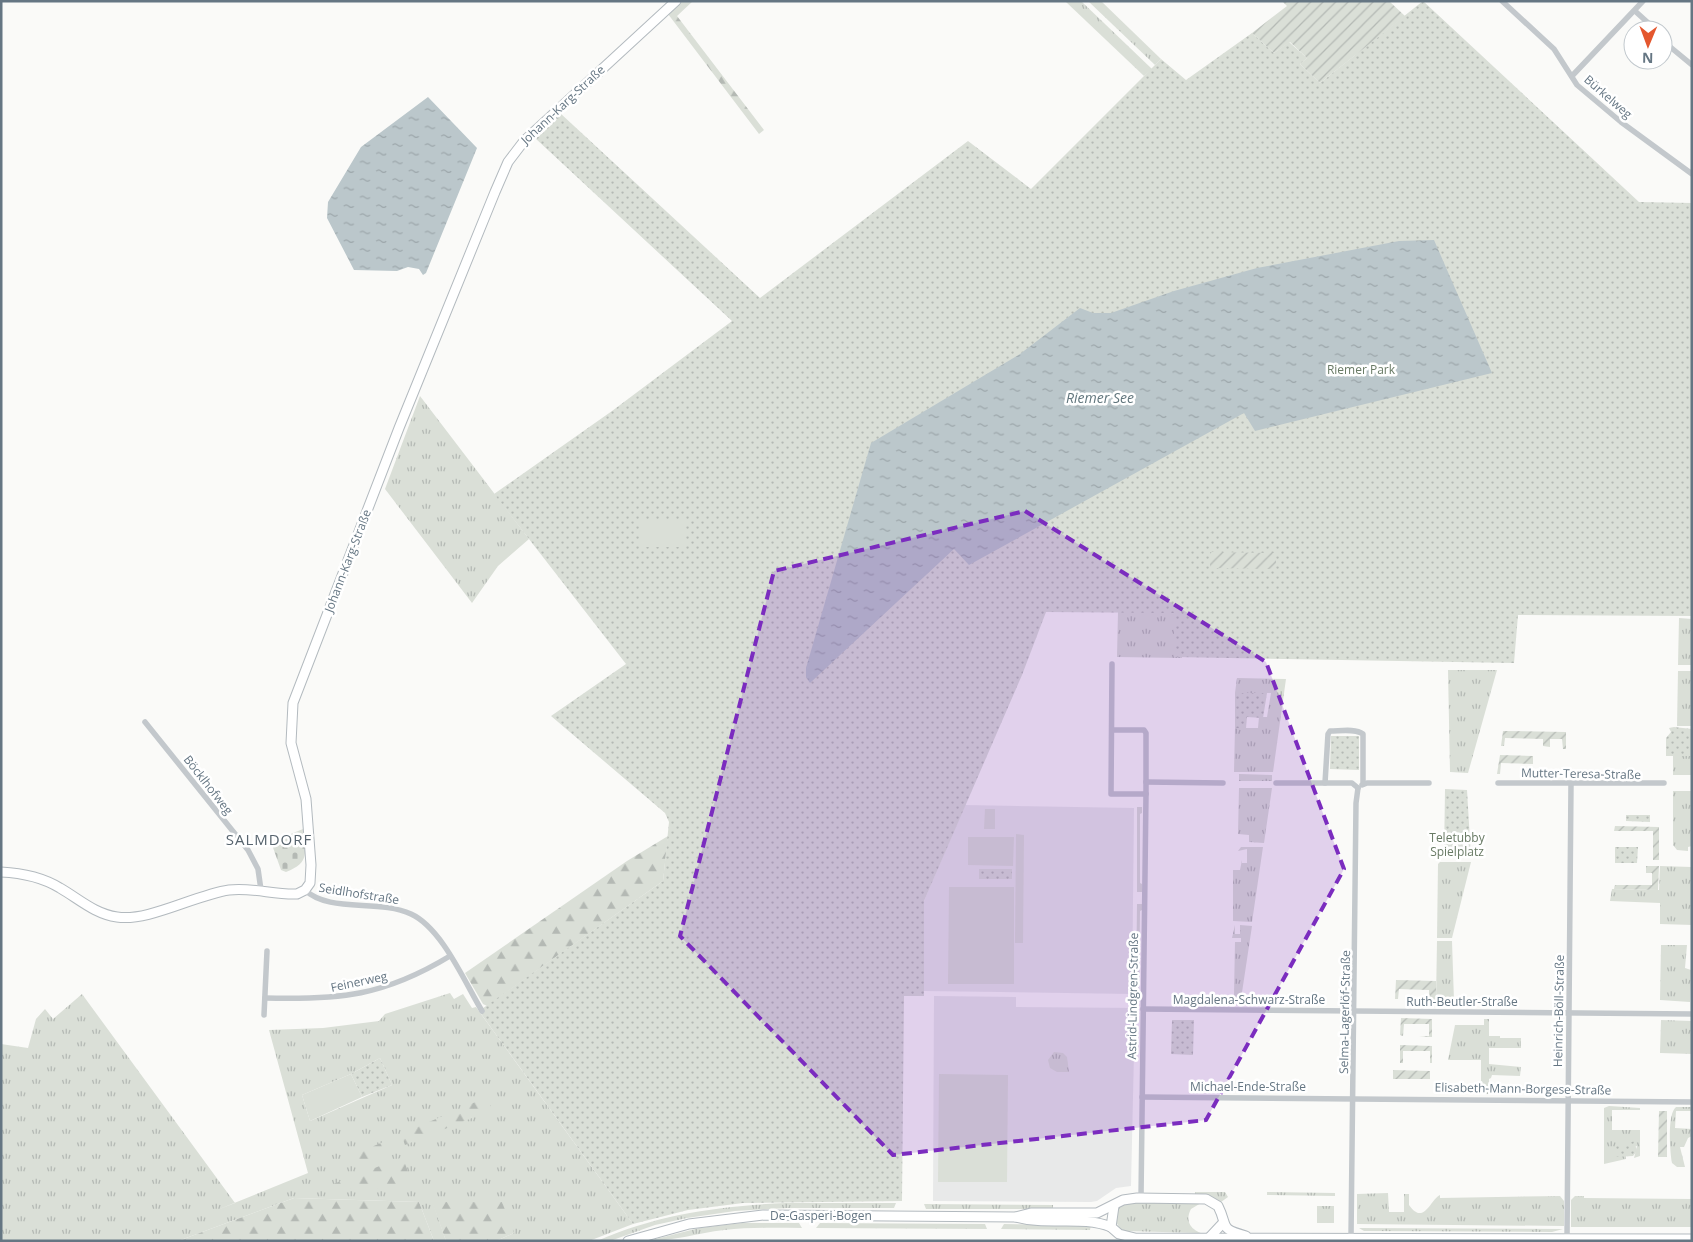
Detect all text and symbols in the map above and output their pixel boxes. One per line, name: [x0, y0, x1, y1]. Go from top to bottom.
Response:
north arrow: [1623, 20, 1673, 70]
text: N: [1642, 49, 1654, 68]
street label: Johann-Karg-Straße: [516, 61, 609, 149]
street label: Bürkelweg: [1581, 71, 1636, 123]
park label: Riemer Park: [1327, 361, 1396, 378]
water label: Riemer See: [1066, 388, 1134, 407]
street label: Johann-Karg-Straße: [320, 507, 375, 616]
street label: Böcklhofweg: [180, 751, 237, 818]
street label: Mutter-Teresa-Straße: [1521, 764, 1641, 783]
district label: SALMDORF: [226, 829, 312, 849]
park label: Teletubby Spielplatz: [1429, 829, 1486, 860]
street label: Seidlhofstraße: [318, 879, 401, 908]
street label: Astrid-Lindgren-Straße: [1123, 932, 1142, 1059]
street label: Selma-Lagerlöf-Straße: [1335, 950, 1354, 1074]
street label: Heinrich-Böll-Straße: [1549, 954, 1568, 1067]
street label: Feinerweg: [329, 967, 389, 996]
street label: Magdalena-Schwarz-Straße: [1173, 991, 1325, 1008]
street label: Ruth-Beutler-Straße: [1406, 993, 1518, 1010]
street label: Michael-Ende-Straße: [1190, 1078, 1306, 1095]
street label: Elisabeth-Mann-Borgese-Straße: [1434, 1078, 1612, 1099]
street label: De-Gasperi-Bogen: [770, 1207, 872, 1224]

